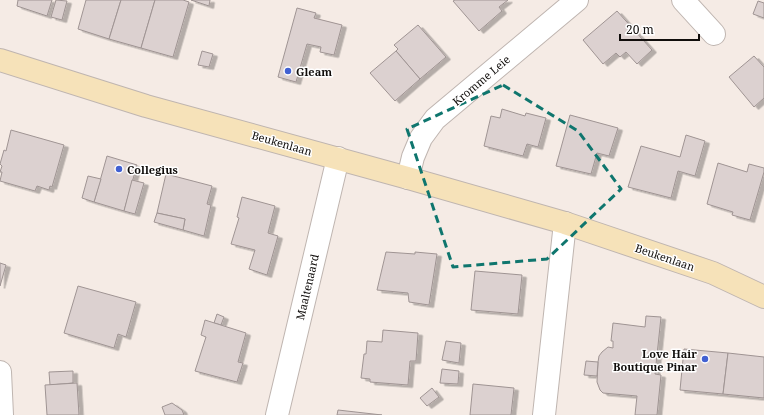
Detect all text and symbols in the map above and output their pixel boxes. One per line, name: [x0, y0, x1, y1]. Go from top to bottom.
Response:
scale bar: [620, 16, 699, 42]
text: 20 m: [626, 21, 654, 38]
street label: Kromme Leie: [449, 51, 513, 109]
place label: Gleam: [296, 64, 332, 79]
marker: Gleam: [283, 66, 293, 76]
street label: Beukenlaan: [250, 127, 314, 159]
place label: Collegius: [127, 162, 178, 177]
marker: Collegius: [114, 164, 124, 174]
street label: Beukenlaan: [633, 240, 697, 274]
street label: Maaltenaard: [292, 252, 322, 321]
place label: Love Hair Boutique Pinar: [613, 346, 697, 374]
marker: Love Hair Boutique Pinar: [700, 354, 710, 364]

